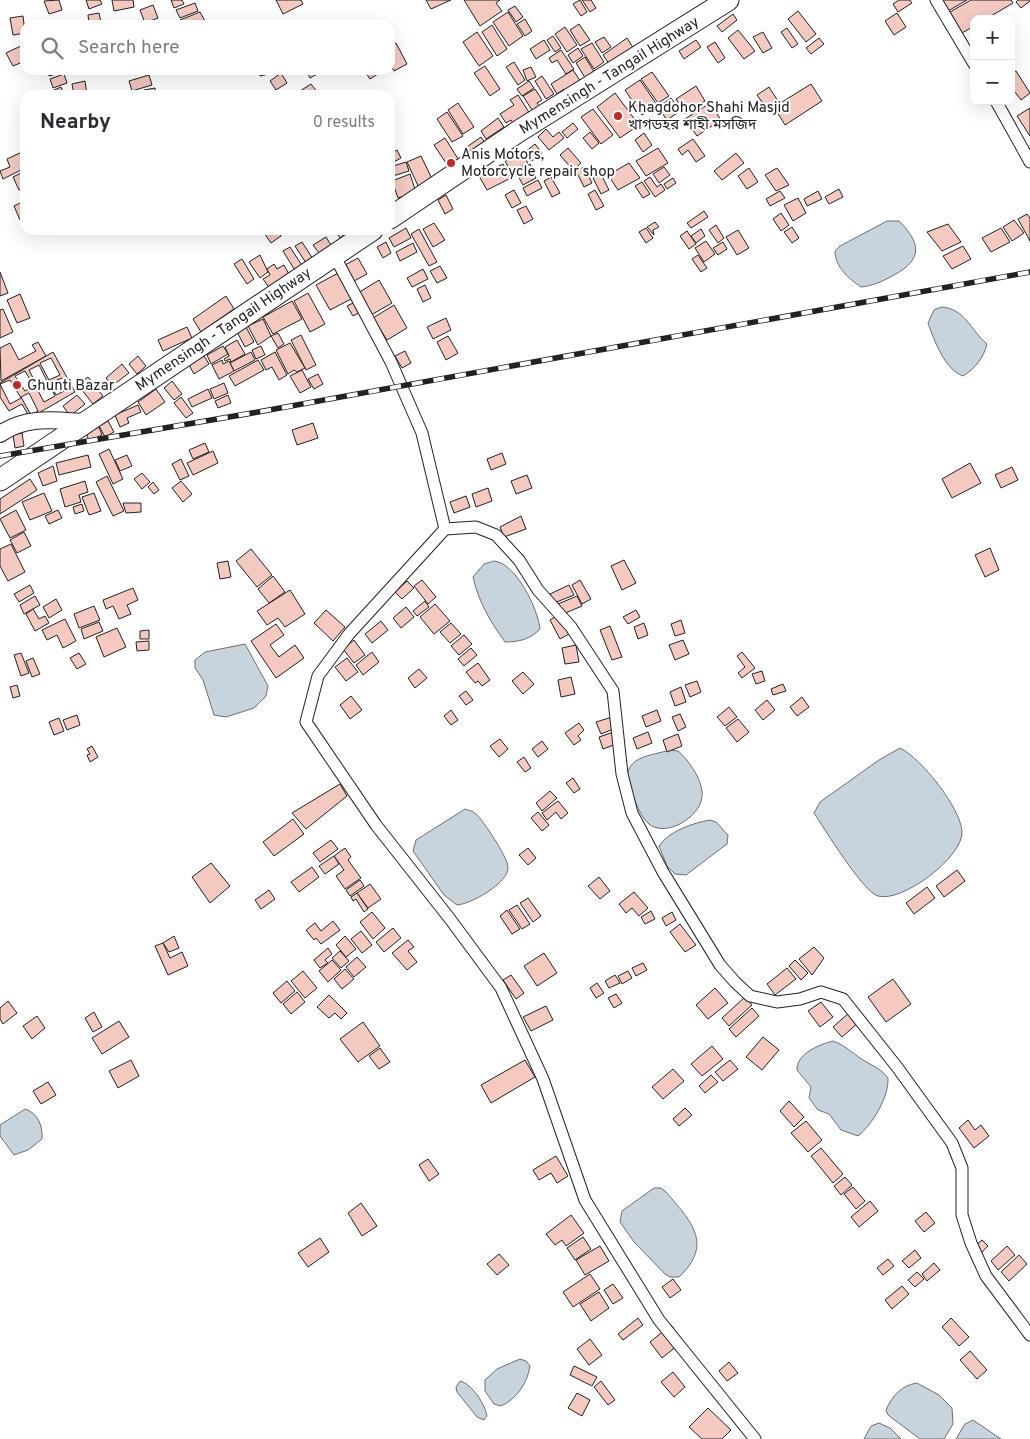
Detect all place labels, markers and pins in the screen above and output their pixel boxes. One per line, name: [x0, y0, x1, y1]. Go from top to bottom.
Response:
place label: Khagdohor Shahi Masjid খাগডহর শাহী মসজিদ: [628, 99, 790, 135]
marker: Khagdohor Shahi Masjid খাগডহর শাহী মসজিদ: [612, 110, 624, 122]
place label: Anis Motors, Motorcycle repair shop: [461, 146, 615, 182]
marker: Anis Motors, Motorcycle repair shop: [445, 157, 457, 169]
place label: Ghunti Bazar: [27, 377, 115, 396]
marker: Ghunti Bazar: [11, 379, 23, 391]

